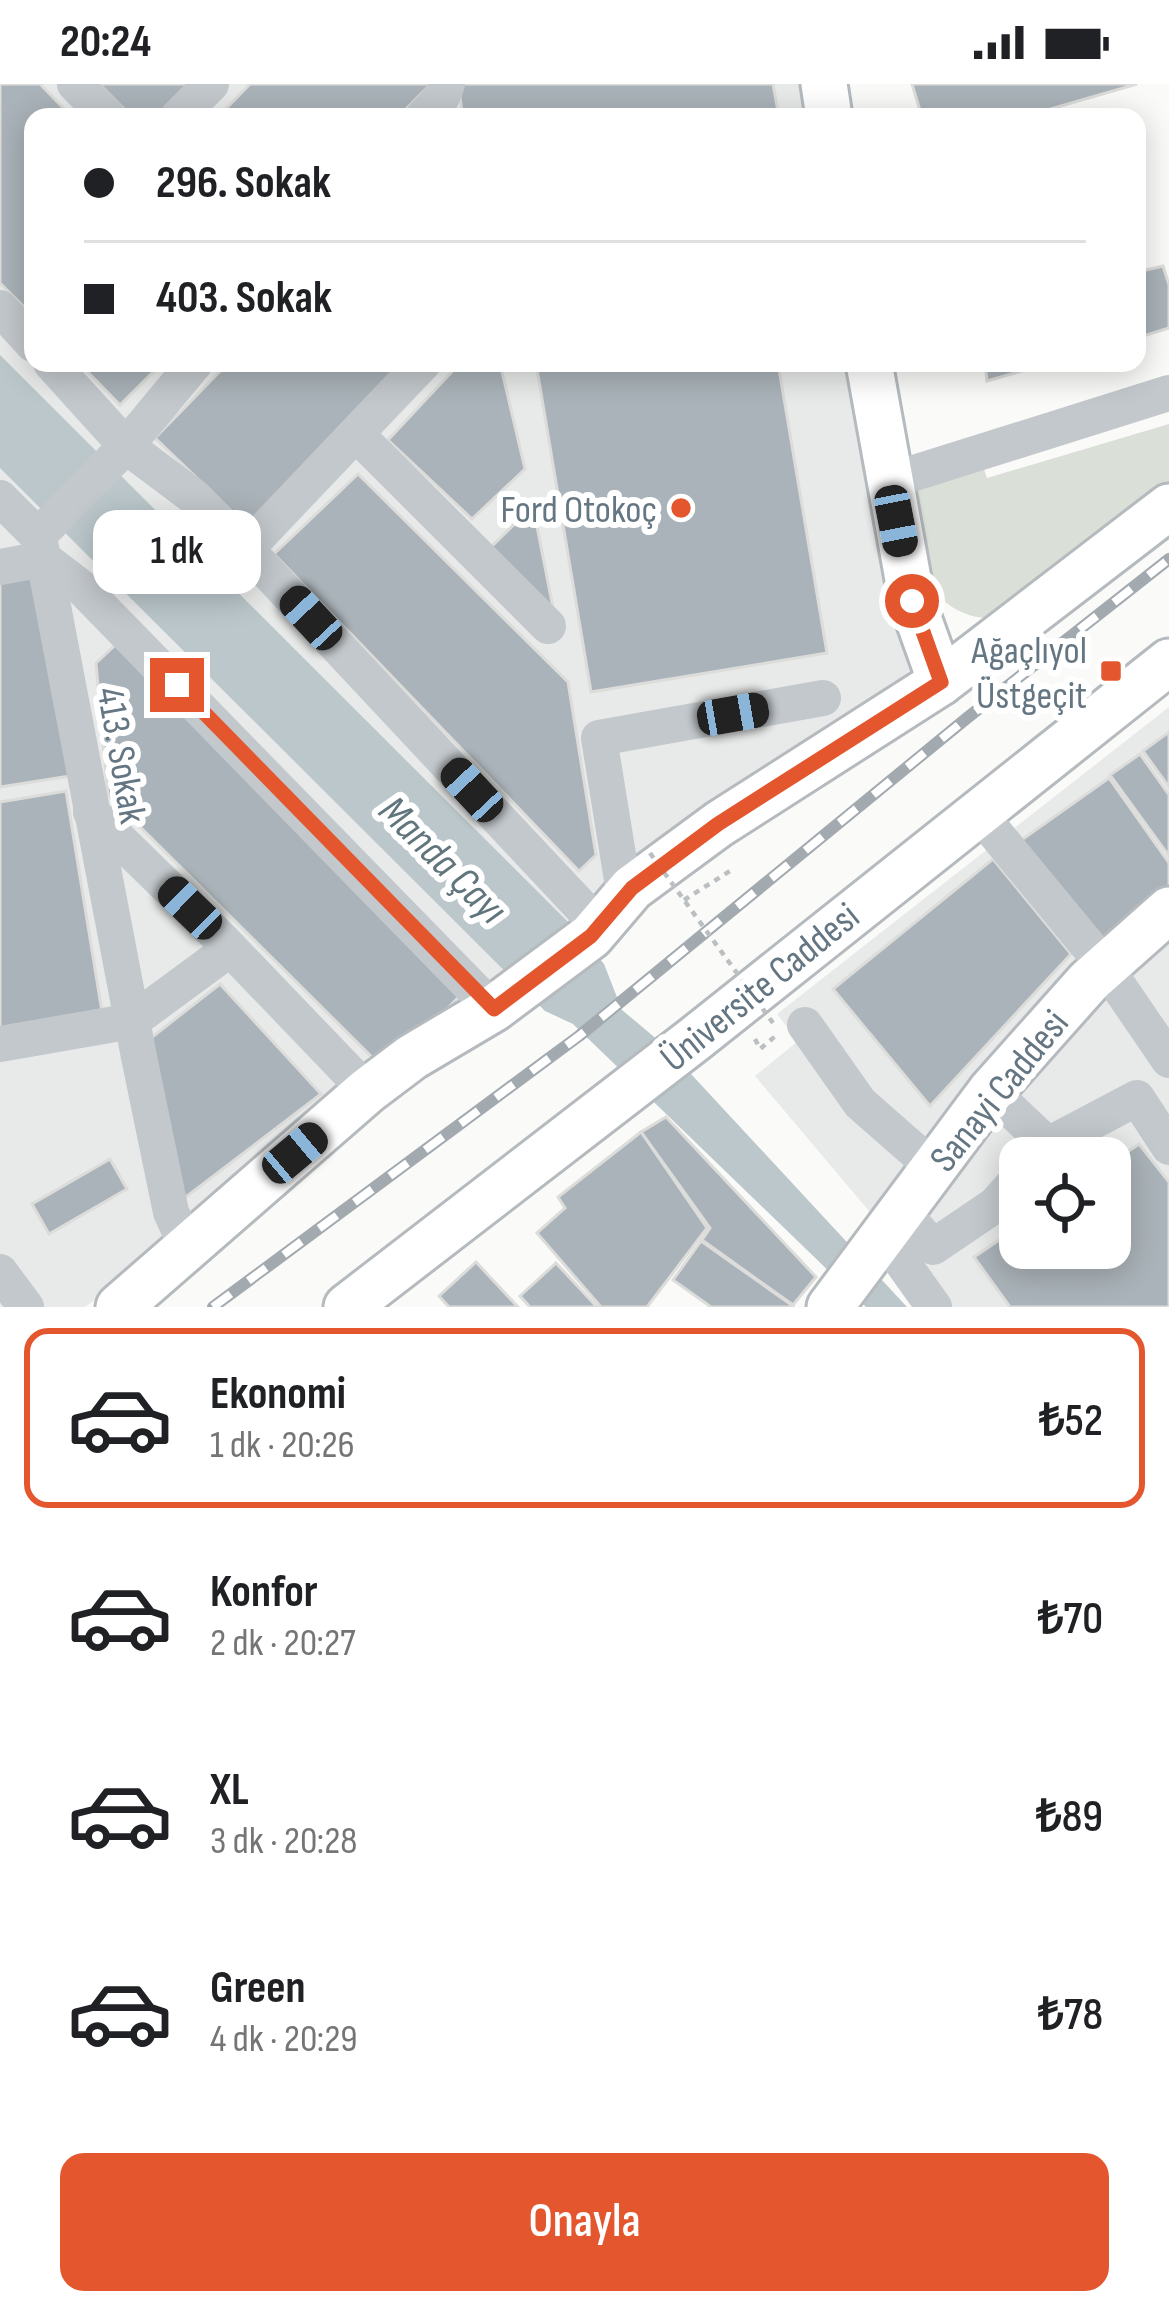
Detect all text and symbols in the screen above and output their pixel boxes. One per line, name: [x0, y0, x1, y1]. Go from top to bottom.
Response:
text: 20:24: [60, 15, 151, 70]
text: 296. Sokak: [156, 156, 331, 211]
text: 403. Sokak: [156, 271, 332, 326]
car: [871, 482, 921, 560]
place label: Ford Otokoç: [500, 487, 657, 534]
marker: Ford Otokoç: [668, 495, 694, 521]
callout: 1 dk: [93, 511, 261, 595]
text: 1 dk: [150, 528, 204, 575]
route start: [885, 574, 939, 628]
car: [273, 579, 349, 657]
place label: Ağaçlıyol Üstgeçit: [970, 628, 1087, 720]
route end: [150, 658, 204, 712]
marker: Ağaçlıyol Üstgeçit: [1098, 658, 1124, 684]
street label: 413. Sokak: [85, 684, 156, 827]
car: [694, 690, 772, 738]
car: [434, 751, 510, 829]
water label: Manda Çayı: [368, 786, 517, 936]
car: [152, 870, 228, 946]
street label: Üniversite Caddesi: [652, 894, 869, 1082]
street label: Sanayi Caddesi: [921, 1001, 1079, 1182]
car: [256, 1116, 334, 1190]
map controls: [999, 1137, 1131, 1269]
button: locate: [999, 1137, 1131, 1269]
icon: car: [66, 1364, 174, 1472]
text: Ekonomi: [210, 1367, 346, 1422]
text: ₺52: [1039, 1394, 1103, 1449]
text: 1 dk · 20:26: [210, 1422, 355, 1469]
icon: car: [66, 1562, 174, 1670]
text: Konfor: [210, 1565, 318, 1620]
text: ₺70: [1038, 1592, 1103, 1647]
text: 2 dk · 20:27: [210, 1620, 356, 1667]
icon: car: [66, 1760, 174, 1868]
text: XL: [210, 1763, 249, 1818]
text: ₺89: [1036, 1790, 1103, 1845]
text: 3 dk · 20:28: [210, 1818, 357, 1865]
icon: car: [66, 1958, 174, 2066]
text: Green: [210, 1961, 306, 2016]
text: ₺78: [1038, 1988, 1103, 2043]
text: 4 dk · 20:29: [210, 2016, 358, 2063]
button: Onayla: [60, 2153, 1109, 2291]

